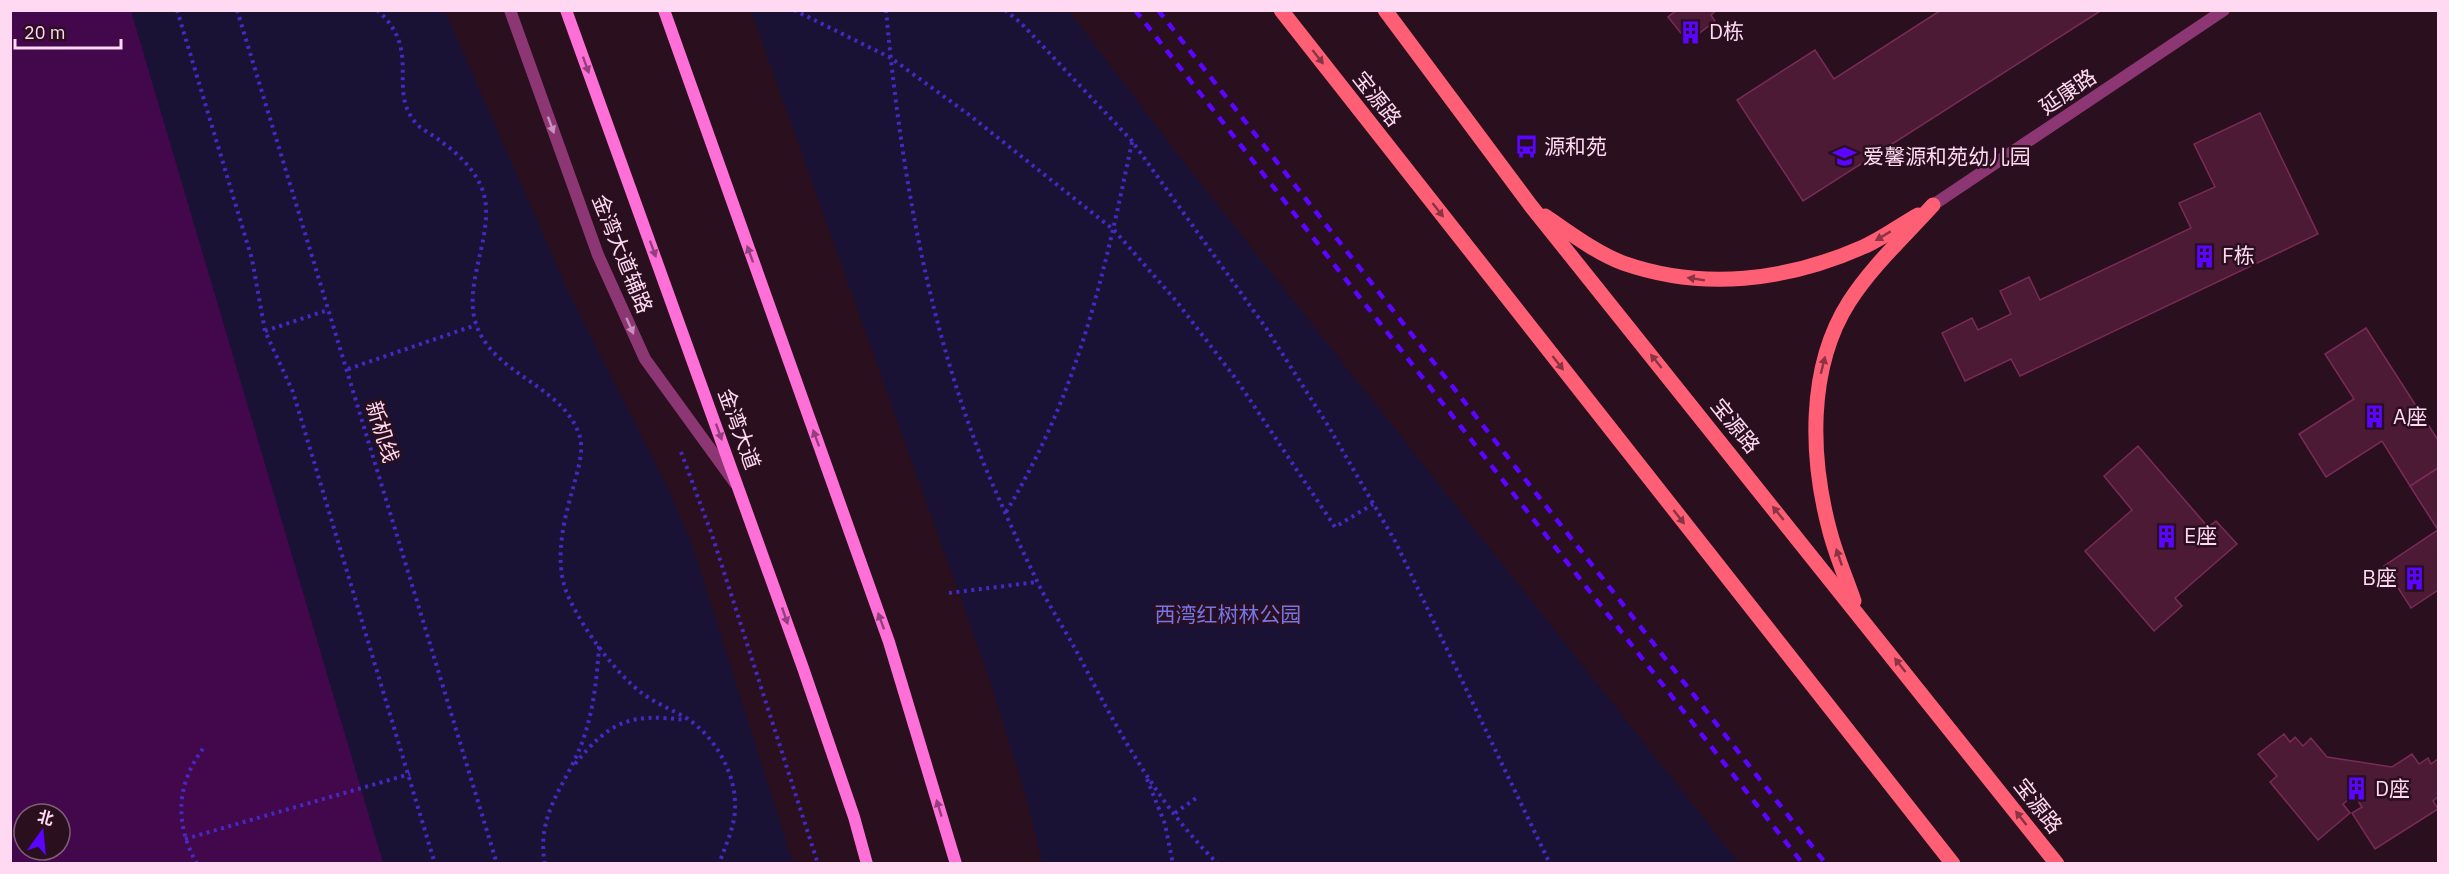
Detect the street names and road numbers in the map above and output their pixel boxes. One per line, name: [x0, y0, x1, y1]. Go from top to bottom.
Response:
street label: 延康路: [2033, 62, 2101, 120]
street label: 宝源路: [1347, 65, 1408, 132]
street label: 金湾大道辅路: [586, 190, 660, 317]
street label: 金湾大道: [712, 384, 767, 473]
street label: 宝源路: [1705, 392, 1766, 459]
street label: 新机线: [360, 397, 406, 466]
street label: 宝源路: [2008, 772, 2069, 839]

